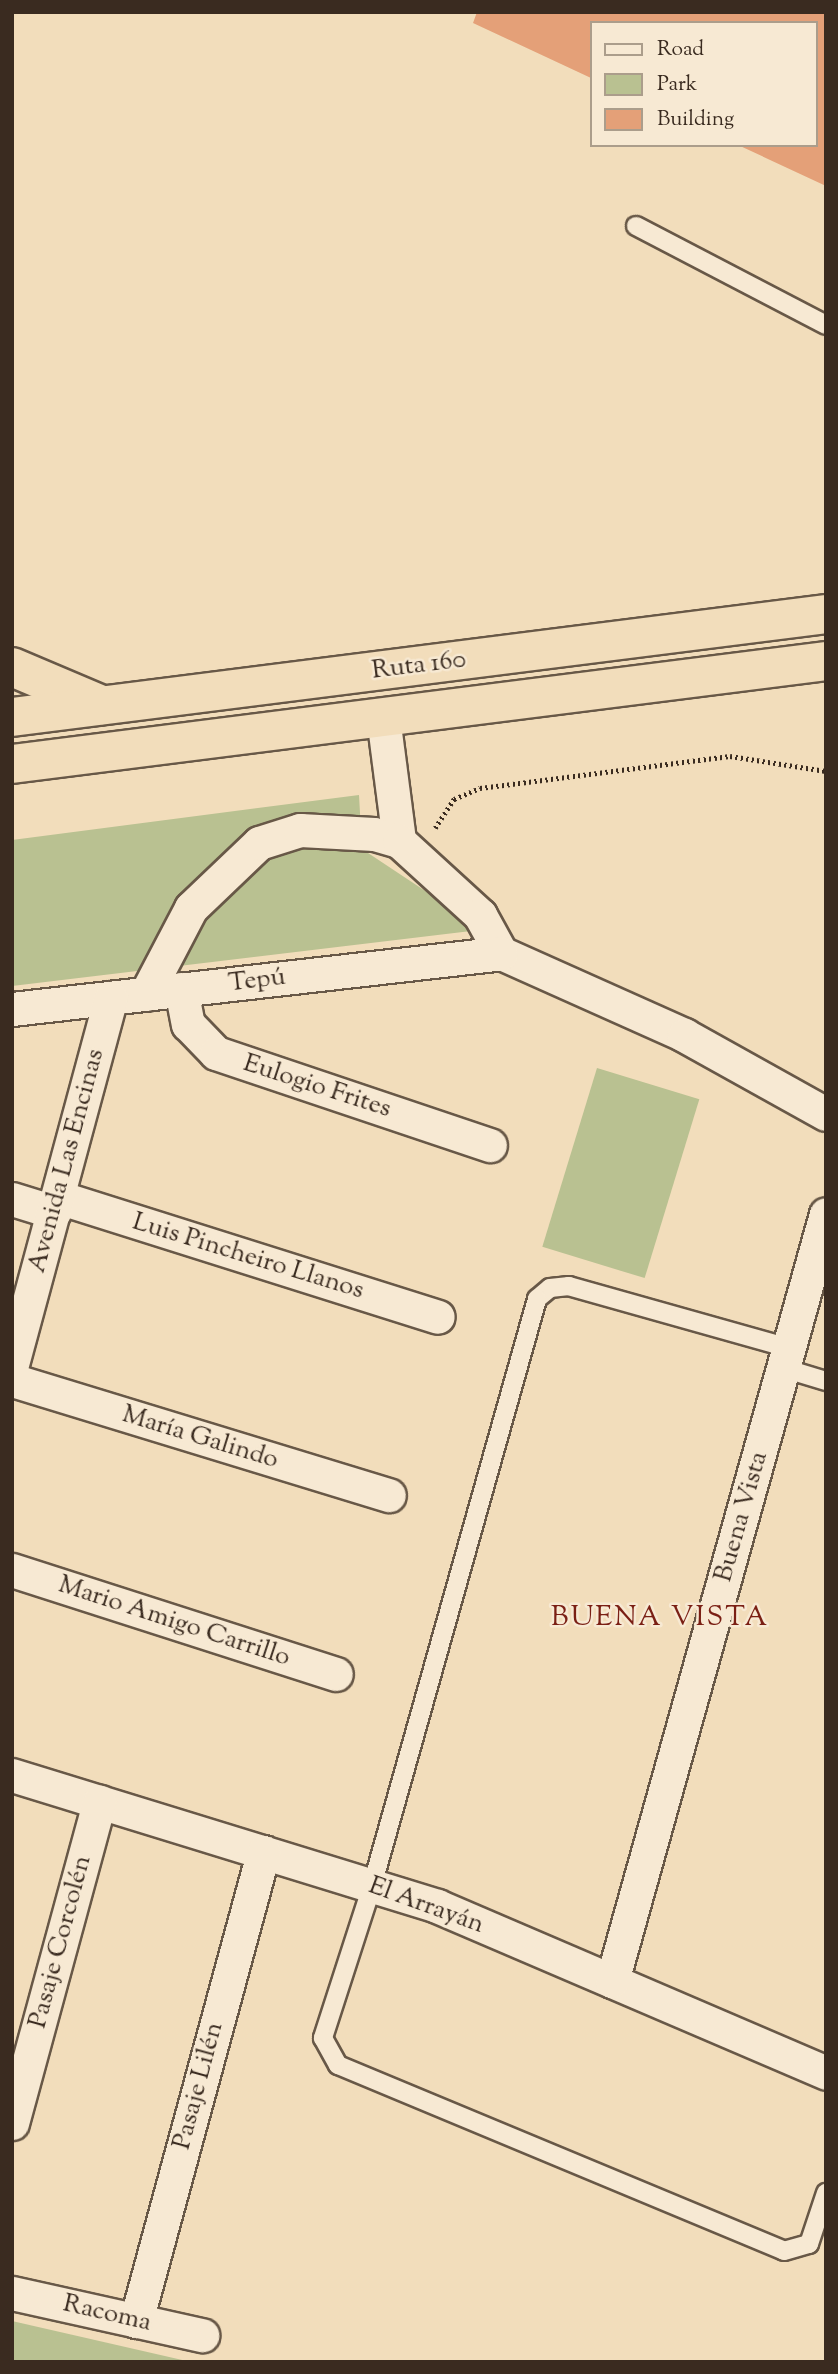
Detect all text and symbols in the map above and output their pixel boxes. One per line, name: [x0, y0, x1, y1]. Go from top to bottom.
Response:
legend: [590, 21, 817, 147]
text: Road: [657, 35, 704, 65]
text: Park: [657, 70, 697, 100]
text: Building: [657, 105, 734, 135]
street label: Ruta 160: [370, 645, 468, 687]
street label: Tepú: [227, 962, 287, 1000]
street label: Avenida Las Encinas: [22, 1046, 112, 1276]
street label: Eulogio Frites: [239, 1048, 395, 1126]
street label: Luis Pincheiro Llanos: [128, 1207, 368, 1307]
street label: María Galindo: [118, 1399, 282, 1477]
street label: Buena Vista: [708, 1448, 776, 1586]
street label: Mario Amigo Carrillo: [54, 1570, 294, 1674]
district label: BUENA VISTA: [552, 1601, 768, 1635]
street label: Pasaje Corcolén: [23, 1852, 99, 2032]
street label: El Arrayán: [364, 1871, 488, 1941]
street label: Pasaje Lilén: [167, 2019, 231, 2153]
street label: Racoma: [60, 2289, 154, 2339]

